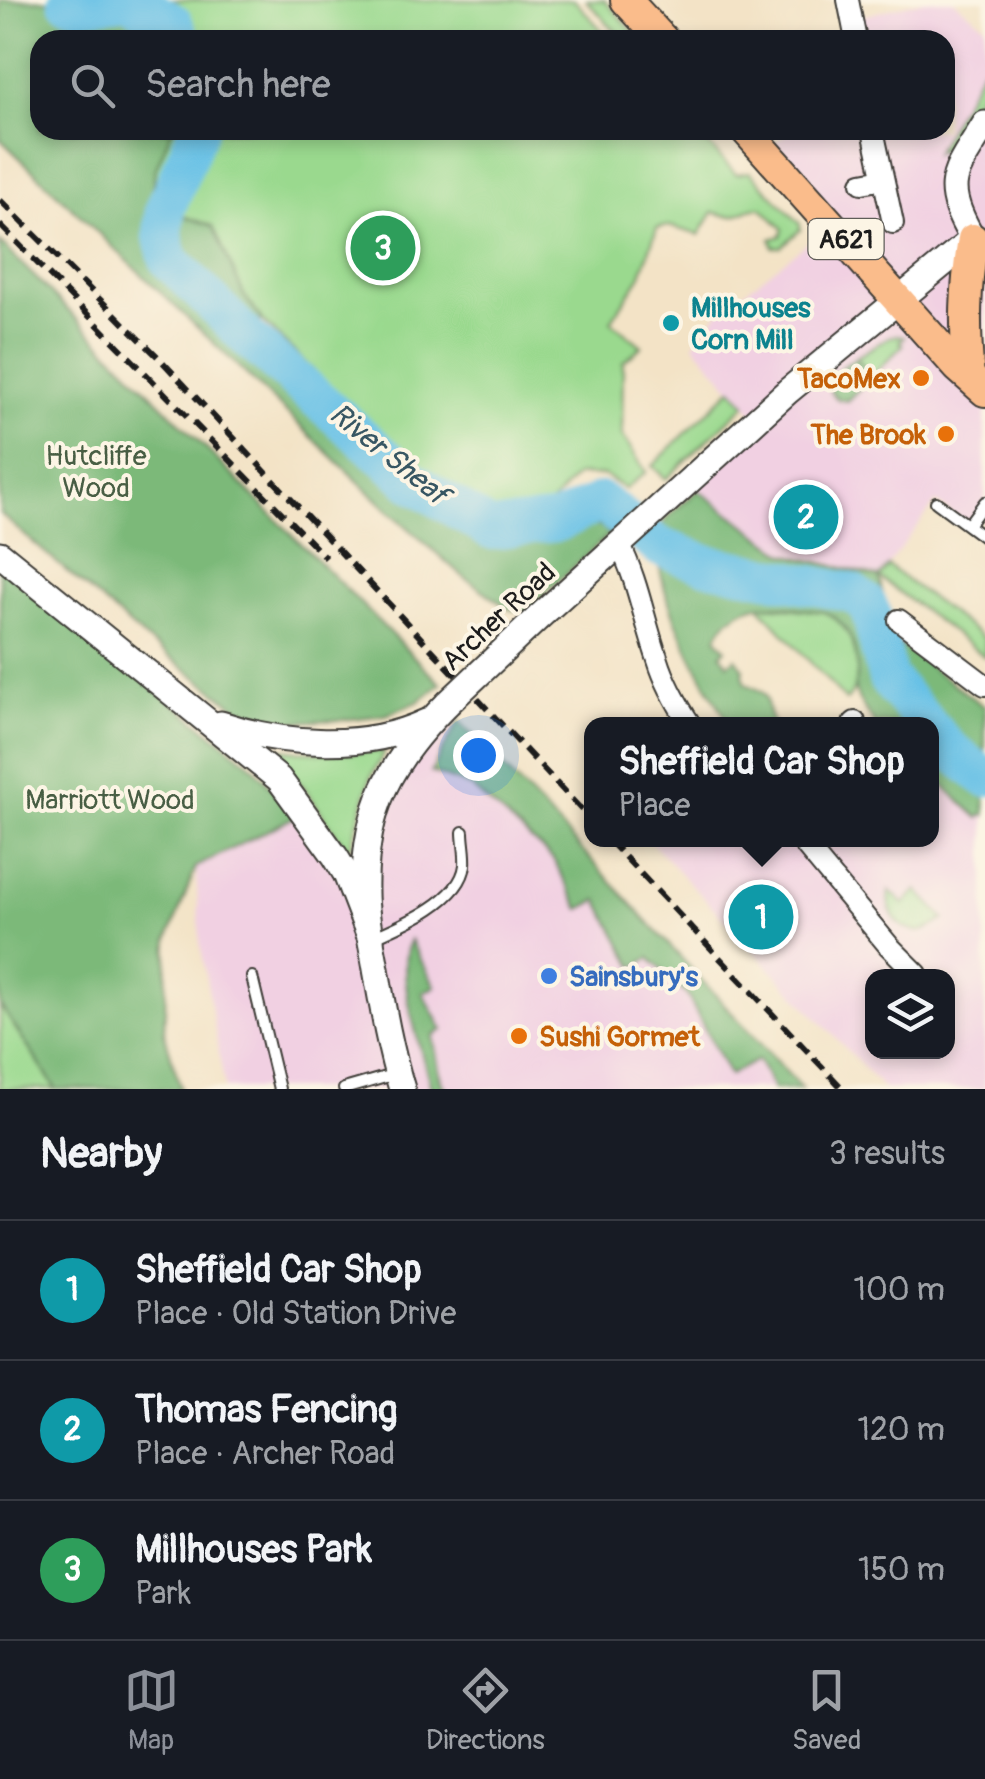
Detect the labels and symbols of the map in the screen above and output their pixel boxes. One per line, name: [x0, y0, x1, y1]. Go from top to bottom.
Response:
pin: 3: [350, 210, 416, 286]
road number: A621: [808, 219, 884, 259]
place label: Millhouses Corn Mill: [691, 291, 811, 358]
marker: Millhouses Corn Mill: [660, 312, 682, 334]
place label: TacoMex: [796, 362, 901, 397]
marker: TacoMex: [910, 367, 932, 389]
water label: River Sheaf: [322, 395, 460, 517]
place label: The Brook: [809, 418, 926, 453]
marker: The Brook: [935, 423, 957, 445]
park label: Hutcliffe Wood: [45, 439, 147, 506]
pin: 2: [774, 480, 838, 554]
street label: Archer Road: [435, 555, 563, 679]
your location: [453, 730, 504, 781]
park label: Marriott Wood: [25, 783, 195, 818]
pin: 1: [728, 880, 794, 954]
place label: Sainsbury's: [569, 960, 699, 995]
marker: Sainsbury's: [538, 965, 560, 987]
place label: Sushi Gormet: [539, 1020, 701, 1055]
marker: Sushi Gormet: [508, 1025, 530, 1047]

